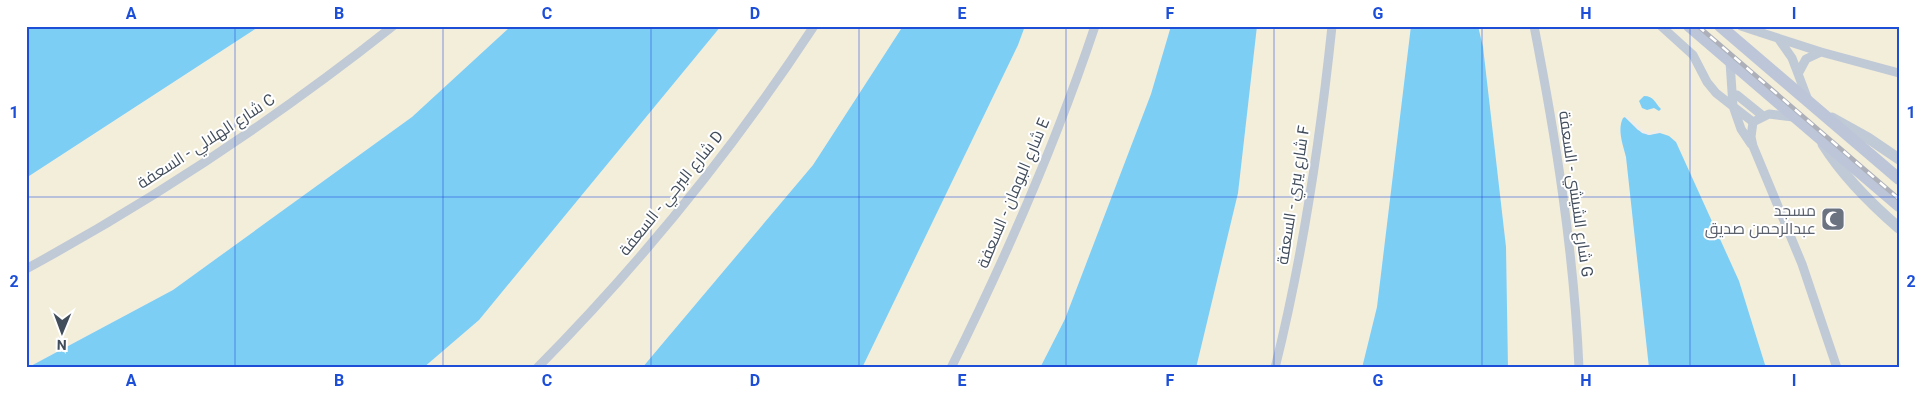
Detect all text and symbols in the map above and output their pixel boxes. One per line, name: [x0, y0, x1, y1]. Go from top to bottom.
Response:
text: A: [126, 4, 137, 23]
text: B: [334, 4, 344, 23]
text: C: [542, 4, 552, 23]
text: D: [750, 4, 760, 23]
text: E: [958, 4, 967, 23]
text: F: [1166, 4, 1175, 23]
text: G: [1373, 4, 1384, 23]
text: H: [1580, 4, 1592, 23]
text: I: [1792, 4, 1796, 23]
street label: شارع الهلالي - السعفة C: [134, 89, 281, 196]
text: 1: [9, 103, 19, 122]
text: 1: [1906, 103, 1916, 122]
street label: شارع الشيشي - السعفة G: [1552, 110, 1597, 279]
street label: شارع البومان - السعفة E: [973, 115, 1055, 272]
street label: شارع يبري - السعفة F: [1273, 124, 1317, 266]
street label: شارع البرحي - السعفة D: [615, 127, 730, 262]
place label: مسجد عبدالرحمن صديق: [1705, 201, 1816, 239]
mosque icon: مسجد عبدالرحمن صديق: [1820, 206, 1846, 232]
text: 2: [9, 272, 19, 291]
text: 2: [1906, 272, 1916, 291]
north arrow: [38, 306, 88, 356]
text: N: [57, 337, 67, 353]
text: A: [126, 371, 137, 390]
text: B: [334, 371, 344, 390]
text: C: [542, 371, 552, 390]
text: D: [750, 371, 760, 390]
text: E: [958, 371, 967, 390]
text: F: [1166, 371, 1175, 390]
text: G: [1373, 371, 1384, 390]
text: H: [1580, 371, 1592, 390]
text: I: [1792, 371, 1796, 390]

